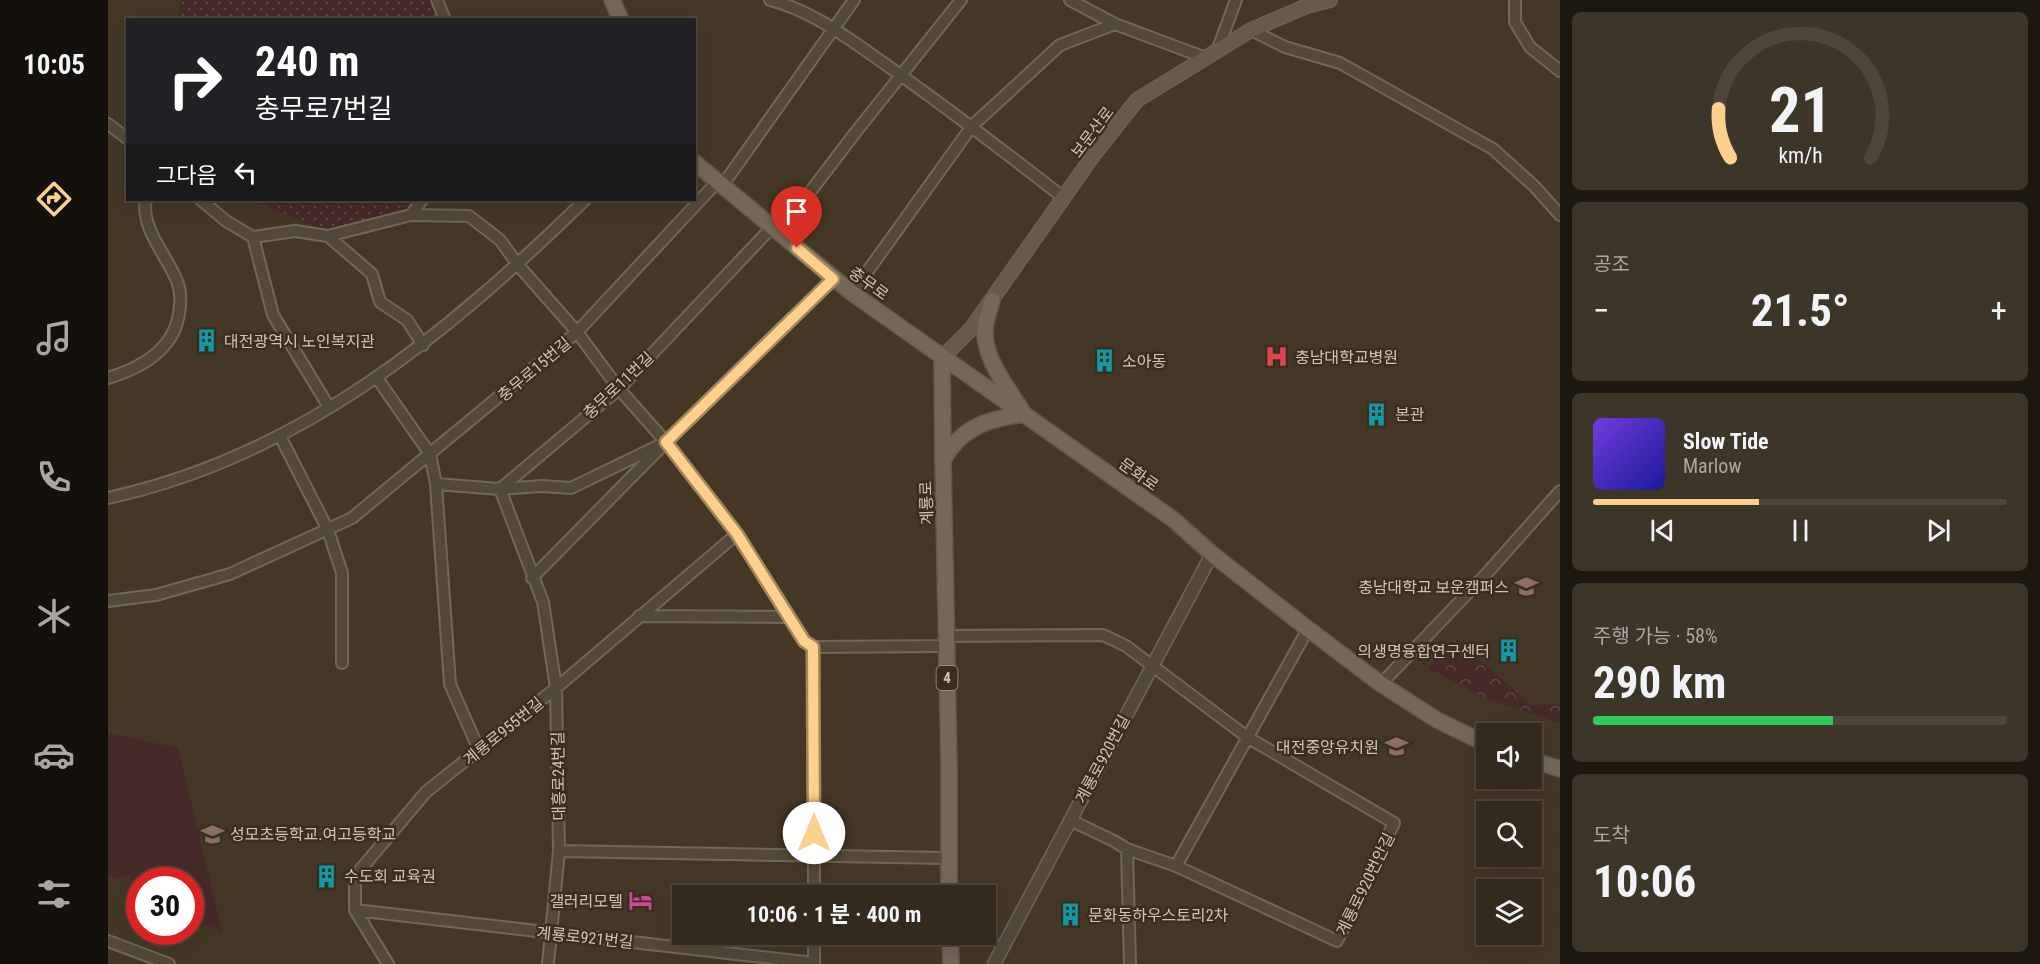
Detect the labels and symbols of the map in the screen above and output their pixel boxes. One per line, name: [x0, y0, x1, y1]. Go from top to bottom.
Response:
street label: 보문산로: [1067, 103, 1118, 162]
pin: [771, 186, 822, 248]
street label: 충무로: [845, 263, 892, 304]
building icon: 대전광역시 노인복지관: [193, 328, 219, 354]
place label: 대전광역시 노인복지관: [224, 332, 375, 351]
street label: 충무로15번길: [494, 333, 575, 405]
hospital icon: 충남대학교병원: [1264, 344, 1290, 370]
street label: 충무로11번길: [579, 348, 658, 423]
building icon: 소아동: [1091, 348, 1117, 374]
place label: 충남대학교병원: [1295, 348, 1398, 367]
place label: 소아동: [1122, 352, 1166, 371]
building icon: 본관: [1364, 401, 1390, 427]
place label: 본관: [1395, 405, 1425, 424]
street label: 문화로: [1115, 454, 1162, 495]
street label: 계룡로: [916, 480, 937, 525]
school or university icon: 충남대학교 보운캠퍼스: [1514, 574, 1540, 600]
place label: 충남대학교 보운캠퍼스: [1358, 578, 1509, 597]
building icon: 의생명융합연구센터: [1495, 638, 1521, 664]
place label: 의생명융합연구센터: [1358, 642, 1490, 661]
road number: 4: [936, 666, 958, 690]
street label: 계룡로955번길: [460, 693, 547, 769]
street label: 계룡로920번길: [1071, 712, 1134, 807]
street label: 대흥로24번길: [548, 731, 569, 821]
school or university icon: 대전중앙유치원: [1384, 734, 1410, 760]
place label: 대전중앙유치원: [1276, 738, 1379, 757]
position arrow: [782, 801, 846, 865]
school or university icon: 성모초등학교.여고등학교: [199, 821, 225, 847]
place label: 성모초등학교.여고등학교: [230, 825, 396, 844]
street label: 계룡로920번안길: [1332, 830, 1399, 939]
building icon: 수도회 교육권: [313, 863, 339, 889]
speed limit sign: 30: [126, 867, 204, 945]
place label: 수도회 교육권: [344, 867, 436, 886]
hotel icon: 갤러리모텔: [628, 888, 654, 914]
place label: 갤러리모텔: [549, 892, 623, 911]
building icon: 문화동하우스토리2차: [1057, 902, 1083, 928]
place label: 문화동하우스토리2차: [1088, 906, 1229, 925]
street label: 계룡로921번길: [536, 923, 634, 952]

